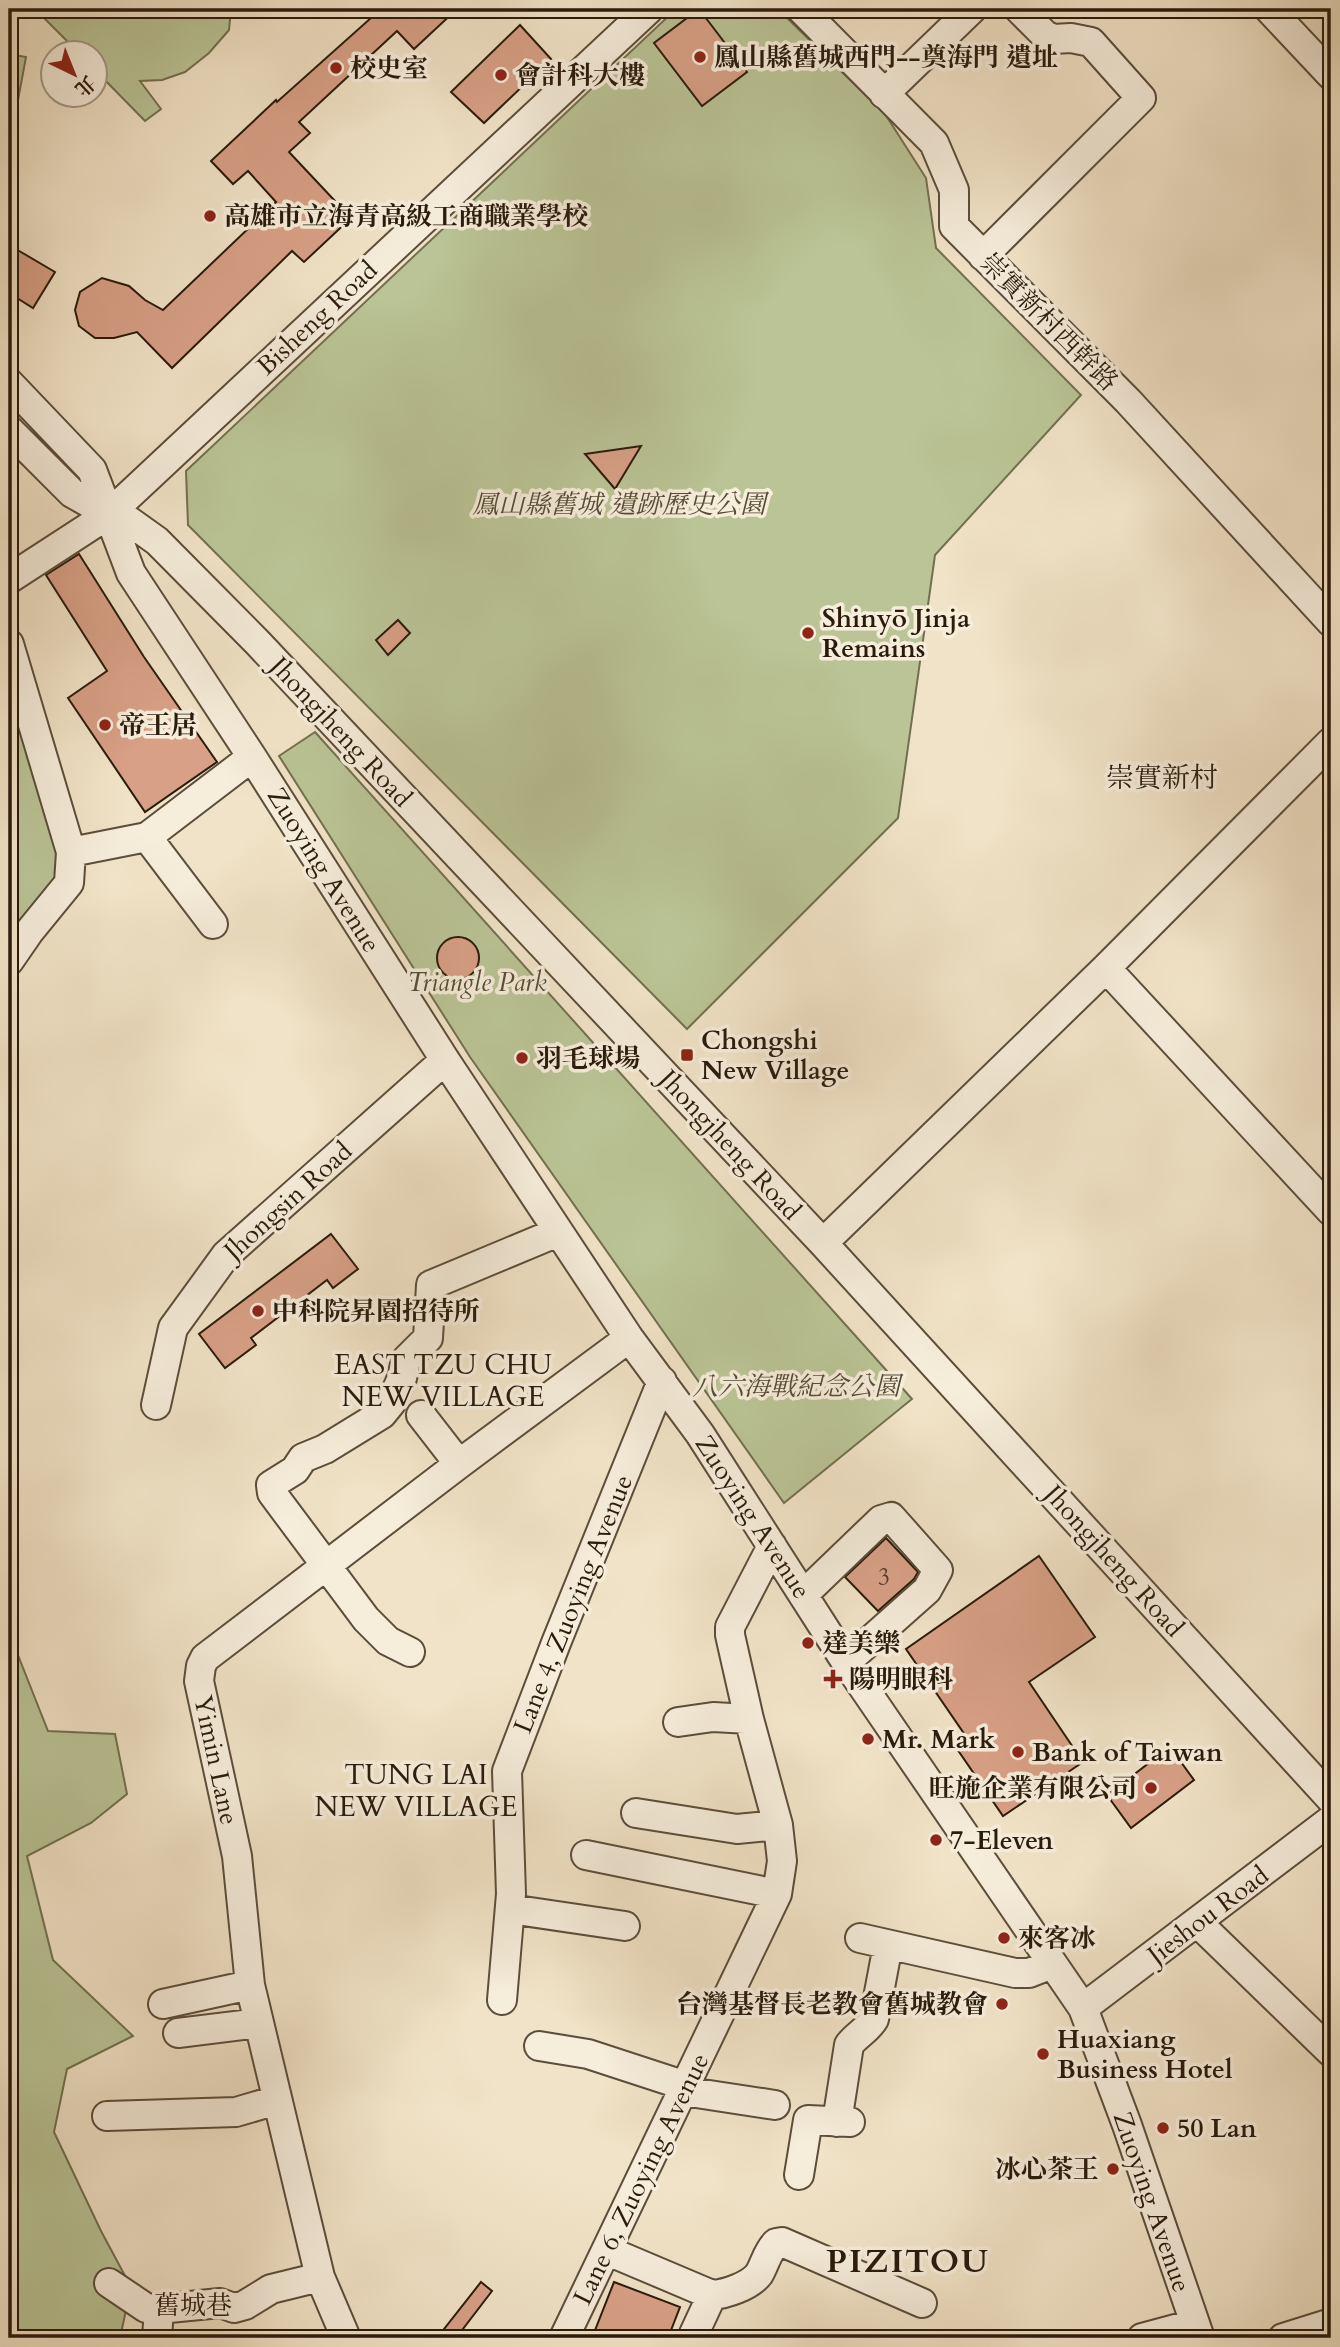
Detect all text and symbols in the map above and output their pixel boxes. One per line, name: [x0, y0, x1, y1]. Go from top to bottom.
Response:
north arrow: [38, 38, 108, 108]
place label: 鳳山縣舊城西門--奠海門 遺址: [714, 40, 1058, 75]
marker: 鳳山縣舊城西門--奠海門 遺址: [692, 49, 708, 65]
place label: 校史室: [350, 51, 428, 86]
place label: 會計科大樓: [515, 58, 645, 93]
marker: 校史室: [328, 60, 344, 76]
marker: 會計科大樓: [493, 67, 509, 83]
text: 北: [69, 70, 101, 102]
place label: 高雄市立海青高級工商職業學校: [224, 199, 588, 234]
marker: 高雄市立海青高級工商職業學校: [202, 208, 218, 224]
street label: 崇實新村西幹路: [972, 245, 1126, 399]
street label: Bisheng Road: [249, 253, 385, 383]
park label: 鳳山縣舊城 遺跡歷史公園: [472, 487, 770, 522]
place label: Shinyō Jinja Remains: [822, 601, 970, 666]
marker: Shinyō Jinja Remains: [800, 625, 816, 641]
street label: Jhongjheng Road: [260, 646, 420, 815]
place label: 帝王居: [119, 708, 197, 743]
marker: 帝王居: [97, 717, 113, 733]
district label: 崇實新村: [1106, 759, 1218, 797]
street label: Zuoying Avenue: [259, 781, 389, 959]
park label: Triangle Park: [407, 965, 547, 1000]
place label: Chongshi New Village: [701, 1023, 849, 1088]
place label: 羽毛球場: [536, 1041, 640, 1076]
marker: Chongshi New Village: [679, 1047, 695, 1063]
marker: 羽毛球場: [514, 1050, 530, 1066]
street label: Jhongjheng Road: [649, 1059, 809, 1228]
street label: Jhongsin Road: [213, 1134, 360, 1271]
place label: 中科院昇園招待所: [272, 1294, 480, 1329]
marker: 中科院昇園招待所: [250, 1303, 266, 1319]
district label: EAST TZU CHU NEW VILLAGE: [334, 1346, 552, 1416]
park label: 八六海戰紀念公園: [692, 1369, 904, 1404]
street label: Zuoying Avenue: [687, 1428, 819, 1606]
street label: Lane 4, Zuoying Avenue: [505, 1470, 641, 1738]
street label: Jhongjheng Road: [1034, 1474, 1192, 1645]
house number: 3: [878, 1562, 890, 1593]
place label: 達美樂: [822, 1626, 900, 1661]
marker: 達美樂: [800, 1635, 816, 1651]
place label: 陽明眼科: [849, 1662, 953, 1697]
marker: 陽明眼科: [823, 1669, 843, 1689]
street label: Yimin Lane: [185, 1692, 247, 1828]
place label: Mr. Mark: [882, 1722, 996, 1757]
marker: Mr. Mark: [860, 1731, 876, 1747]
place label: Bank of Taiwan: [1032, 1735, 1223, 1770]
marker: Bank of Taiwan: [1010, 1744, 1026, 1760]
district label: TUNG LAI NEW VILLAGE: [315, 1756, 518, 1826]
place label: 旺施企業有限公司: [929, 1771, 1137, 1806]
marker: 旺施企業有限公司: [1143, 1780, 1159, 1796]
place label: 7-Eleven: [950, 1823, 1054, 1858]
marker: 7-Eleven: [928, 1832, 944, 1848]
street label: Jieshou Road: [1137, 1858, 1276, 1975]
place label: 來客冰: [1018, 1921, 1096, 1956]
marker: 來客冰: [996, 1930, 1012, 1946]
place label: 台灣基督長老教會舊城教會: [676, 1987, 988, 2022]
marker: 台灣基督長老教會舊城教會: [994, 1996, 1010, 2012]
place label: Huaxiang Business Hotel: [1057, 2022, 1233, 2087]
marker: Huaxiang Business Hotel: [1035, 2046, 1051, 2062]
street label: Lane 6, Zuoying Avenue: [565, 2047, 717, 2311]
street label: Zuoying Avenue: [1105, 2107, 1199, 2297]
place label: 50 Lan: [1177, 2111, 1257, 2146]
marker: 50 Lan: [1155, 2120, 1171, 2136]
place label: 冰心茶王: [995, 2152, 1099, 2187]
marker: 冰心茶王: [1105, 2161, 1121, 2177]
district label: PIZITOU: [826, 2239, 990, 2284]
street label: 舊城巷: [154, 2288, 232, 2323]

